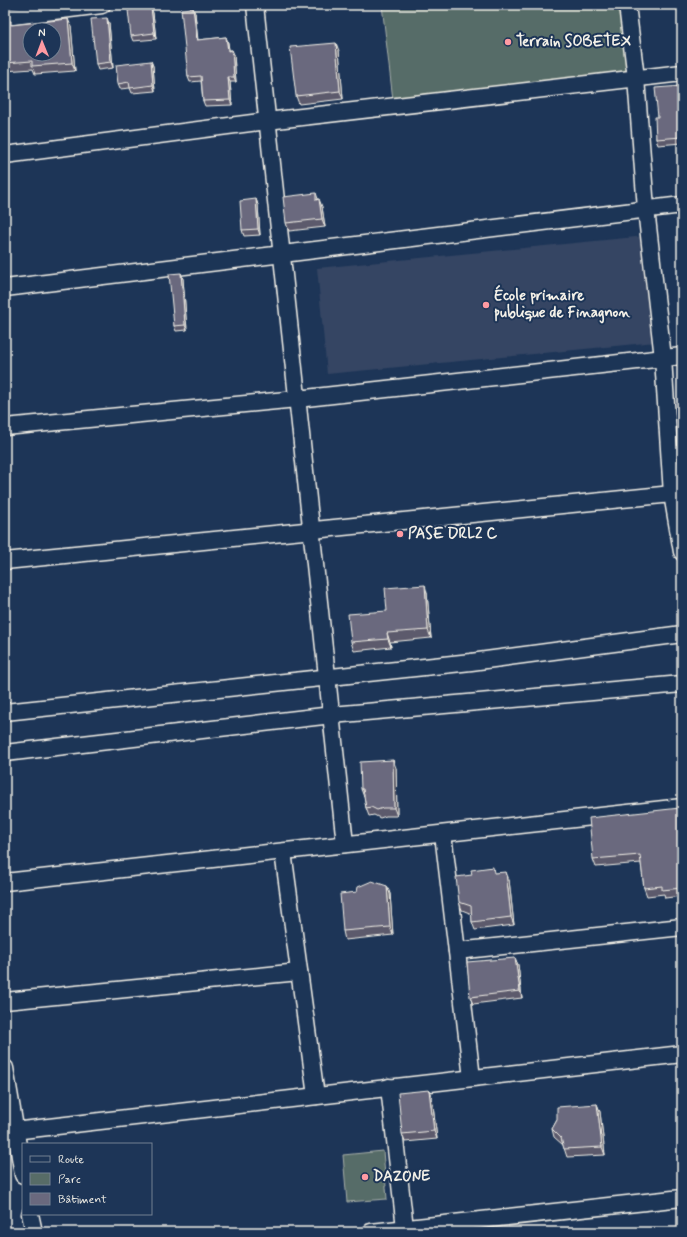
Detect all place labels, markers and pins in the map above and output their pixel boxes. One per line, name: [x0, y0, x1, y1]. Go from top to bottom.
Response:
place label: Terrain SOBETEX: [516, 32, 631, 52]
marker: Terrain SOBETEX: [503, 37, 513, 47]
place label: École primaire publique de Finagnon: [494, 284, 630, 324]
marker: École primaire publique de Finagnon: [481, 300, 491, 310]
place label: PASE DRL2 C: [408, 524, 497, 544]
marker: PASE DRL2 C: [395, 529, 405, 539]
place label: DAZONE: [373, 1167, 431, 1187]
marker: DAZONE: [360, 1172, 370, 1182]

